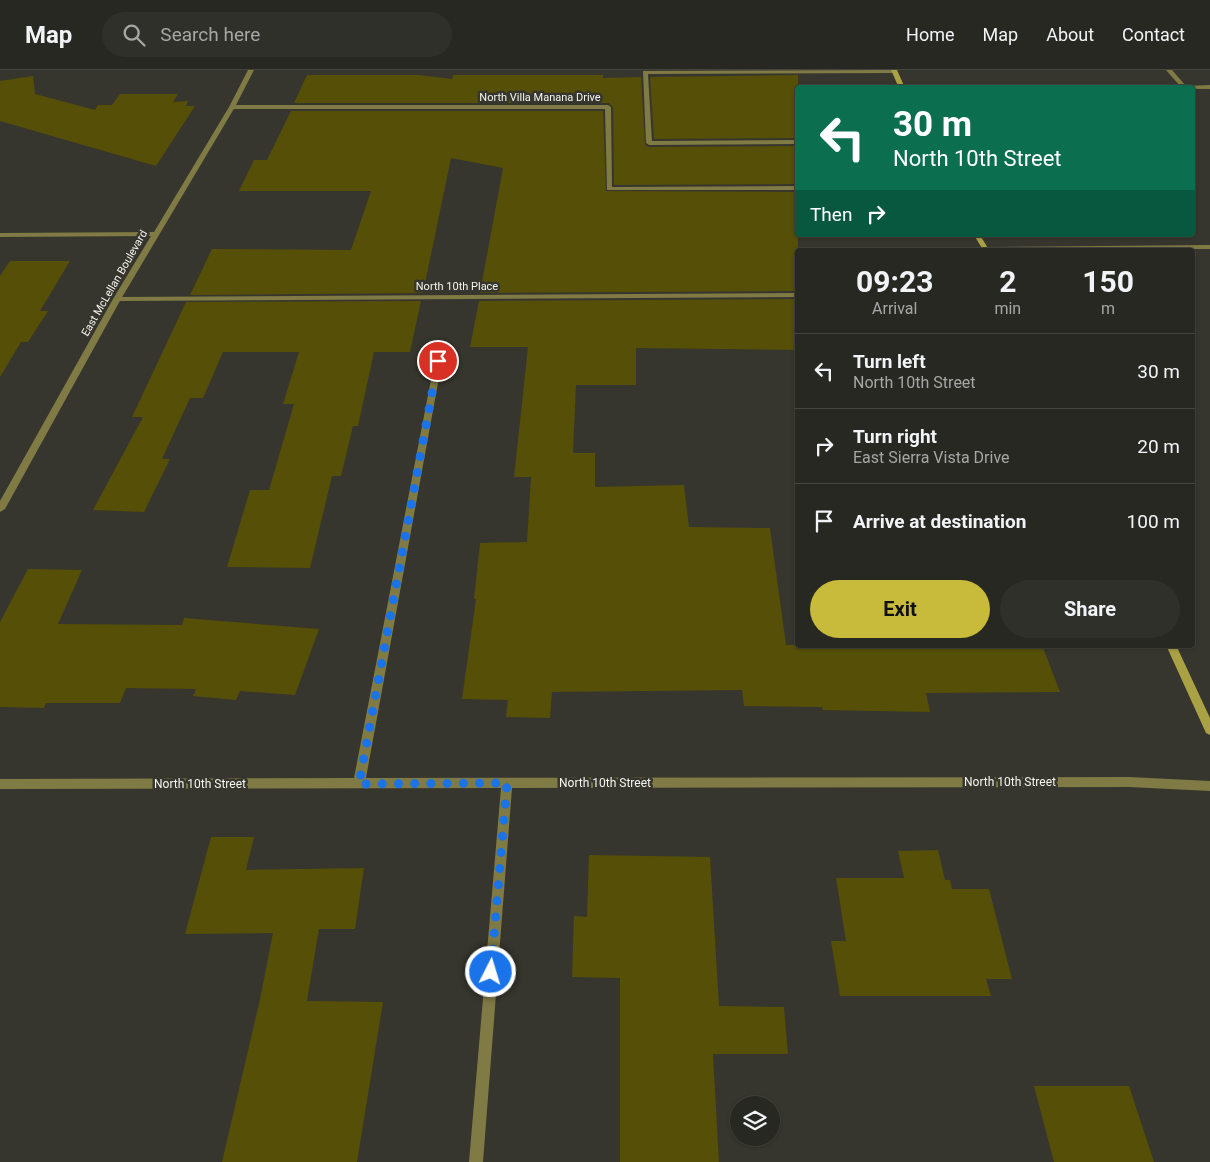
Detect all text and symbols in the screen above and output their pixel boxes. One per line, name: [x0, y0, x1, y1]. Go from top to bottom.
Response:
search box: [102, 12, 452, 57]
text: Map: [25, 21, 72, 49]
icon: search: [120, 21, 148, 49]
text: Search here: [160, 23, 260, 46]
text: Home: [906, 24, 955, 45]
text: Map: [983, 24, 1018, 45]
text: About: [1046, 24, 1094, 45]
text: Contact: [1122, 24, 1185, 45]
street label: North Villa Manana Drive: [479, 91, 601, 104]
text: 30 m: [893, 104, 972, 145]
icon: left: [810, 105, 875, 170]
text: North 10th Street: [893, 146, 1062, 171]
icon: right: [862, 200, 890, 228]
text: Then: [810, 203, 852, 226]
street label: East McLellan Boulevard: [79, 228, 150, 339]
text: 09:23: [856, 264, 933, 299]
text: 2: [999, 264, 1016, 299]
text: 150: [1082, 264, 1134, 299]
street label: North 10th Place: [416, 280, 498, 293]
text: Arrival: [872, 299, 917, 318]
text: min: [994, 299, 1021, 318]
text: m: [1101, 299, 1115, 318]
pin: [417, 340, 459, 382]
icon: arrive: [424, 347, 452, 375]
text: Turn left: [853, 350, 926, 373]
icon: left: [810, 357, 838, 385]
text: 30 m: [1137, 360, 1180, 383]
text: North 10th Street: [853, 373, 976, 392]
text: Turn right: [853, 425, 937, 448]
icon: right: [810, 432, 838, 460]
text: 20 m: [1137, 435, 1180, 458]
text: East Sierra Vista Drive: [853, 448, 1010, 467]
icon: arrive: [810, 507, 838, 535]
text: Arrive at destination: [853, 510, 1026, 533]
text: 100 m: [1127, 510, 1180, 533]
button: Exit: [810, 580, 990, 638]
button: Share: [1000, 580, 1180, 638]
street label: North 10th Street: [964, 775, 1056, 789]
street label: North 10th Street: [559, 776, 651, 790]
street label: North 10th Street: [154, 777, 246, 791]
position arrow: [464, 945, 516, 997]
map controls: [730, 1096, 780, 1146]
button: layers: [730, 1096, 780, 1146]

